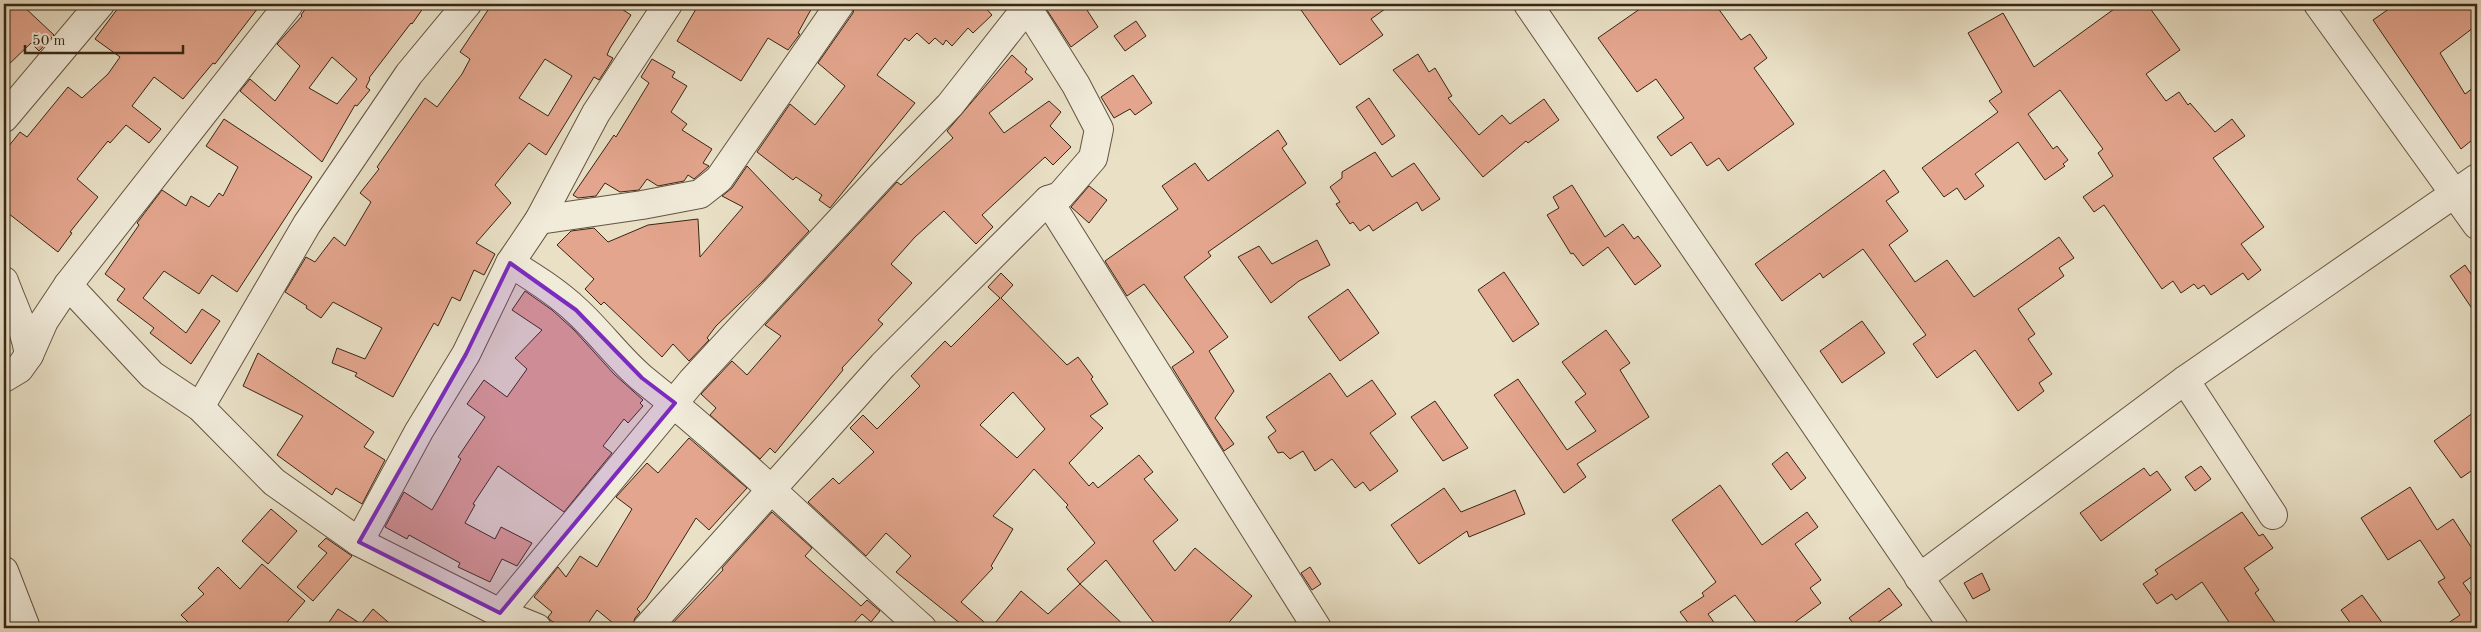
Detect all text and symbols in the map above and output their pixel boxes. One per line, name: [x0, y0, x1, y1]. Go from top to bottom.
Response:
scale bar: [25, 22, 182, 54]
text: 50 m: [32, 34, 66, 49]

